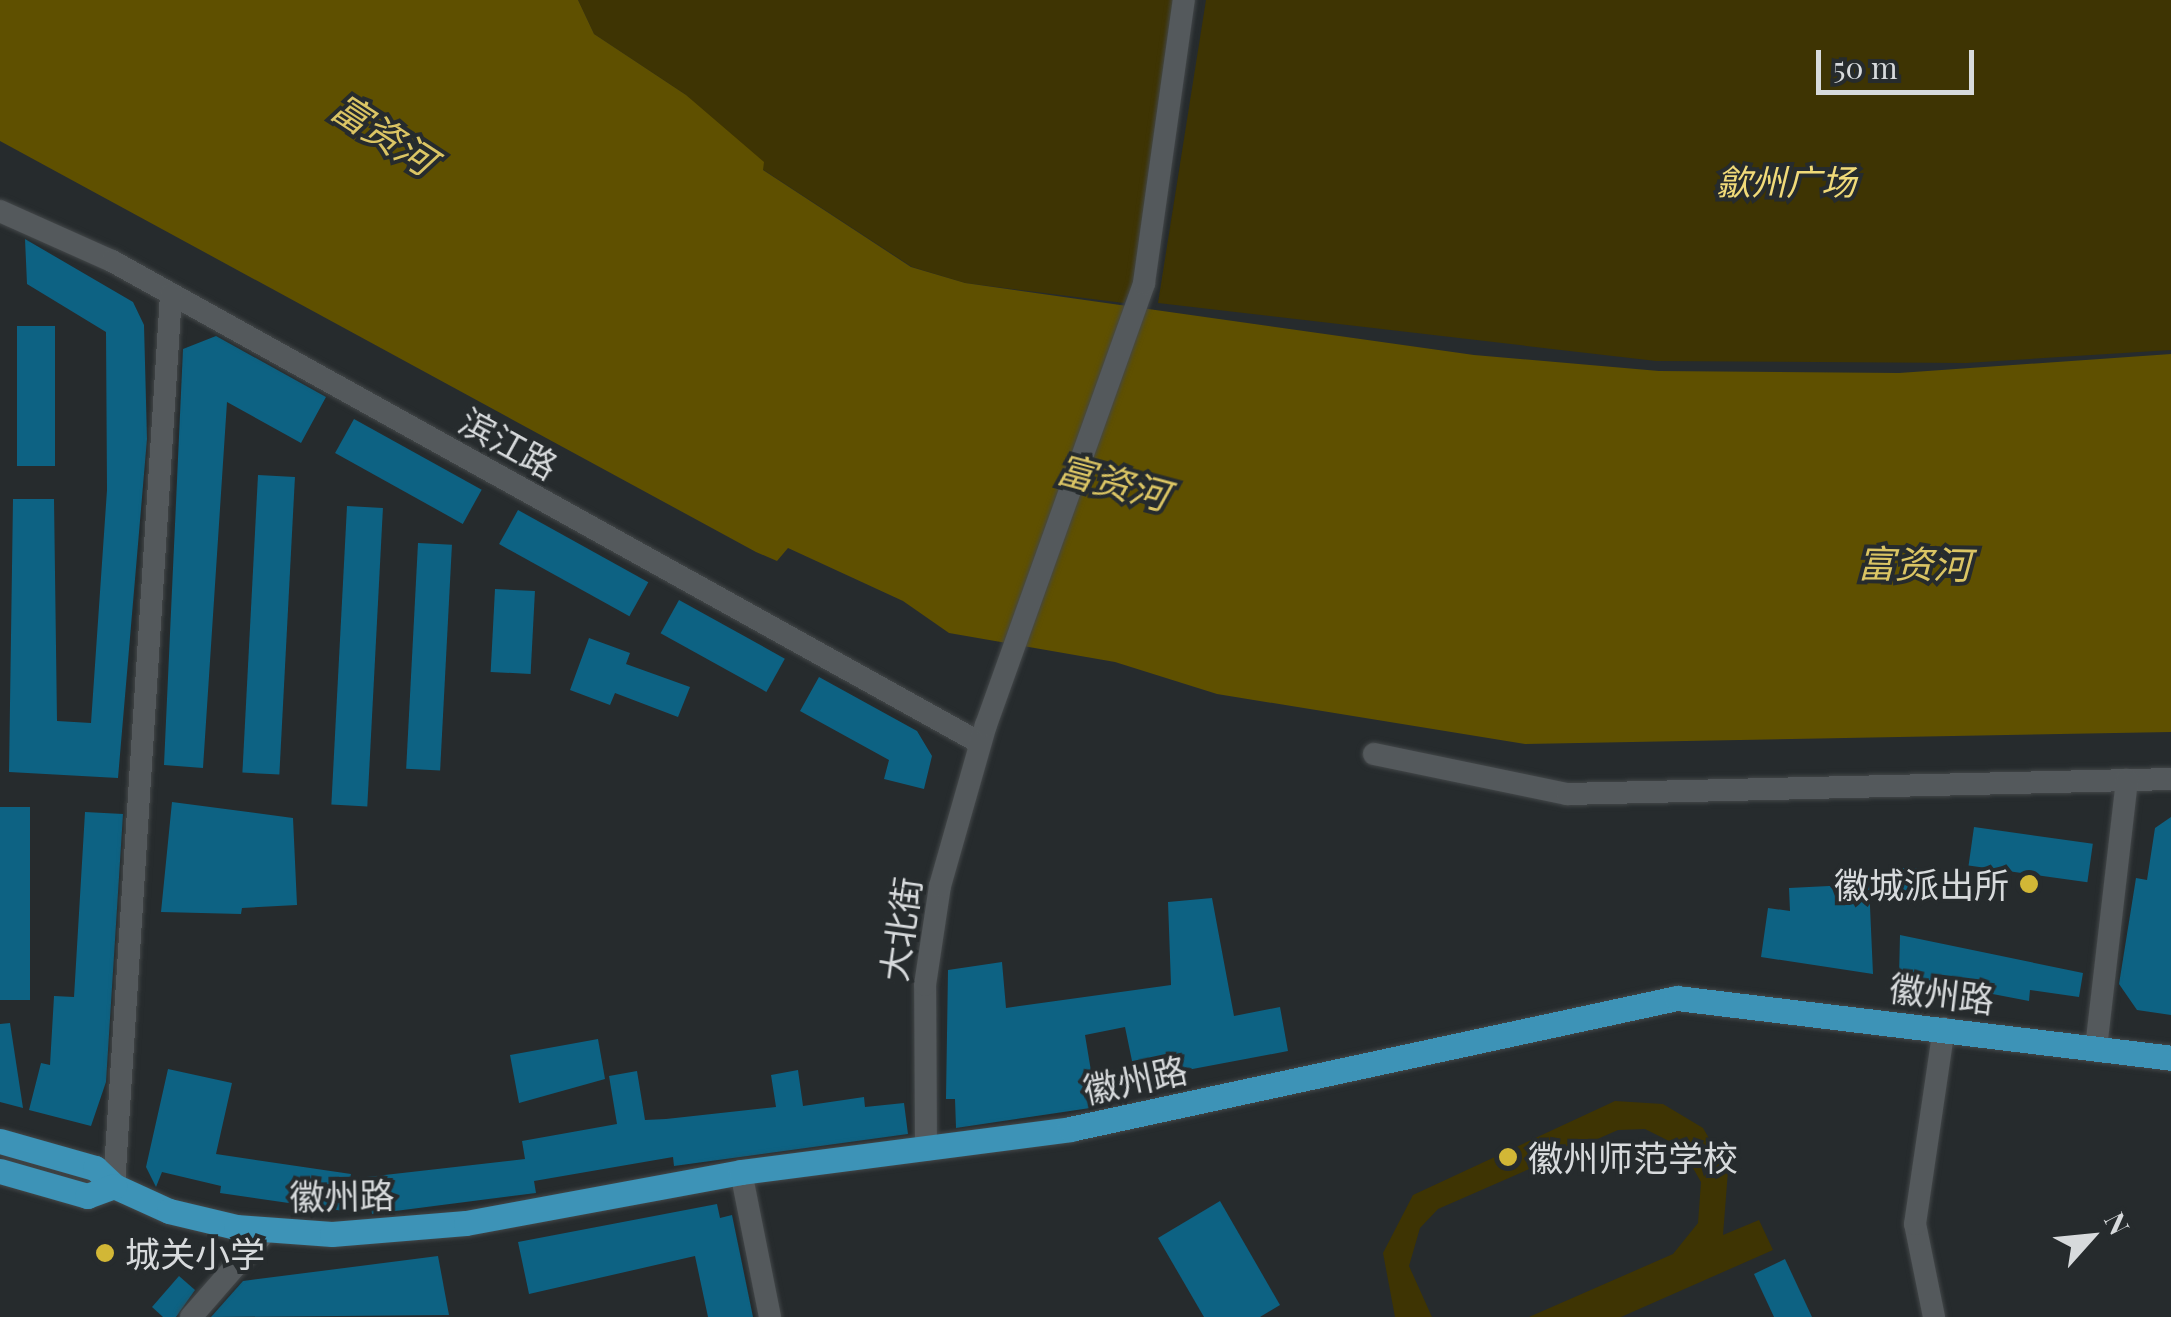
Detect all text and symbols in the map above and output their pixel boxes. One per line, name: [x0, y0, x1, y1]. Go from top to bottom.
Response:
scale bar: [1821, 30, 1978, 92]
text: 50 m: [1833, 47, 1898, 87]
water label: 富资河: [324, 83, 444, 183]
park label: 歙州广场: [1716, 160, 1856, 202]
street label: 滨江路: [453, 399, 565, 487]
water label: 富资河: [1052, 444, 1174, 518]
water label: 富资河: [1857, 539, 1971, 587]
place label: 徽城派出所: [1834, 863, 2009, 905]
marker: 徽城派出所: [2018, 873, 2040, 895]
street label: 大北街: [872, 874, 928, 984]
street label: 徽州路: [1887, 966, 1997, 1020]
street label: 徽州路: [1079, 1048, 1191, 1110]
place label: 徽州师范学校: [1528, 1136, 1738, 1178]
marker: 徽州师范学校: [1497, 1146, 1519, 1168]
street label: 徽州路: [289, 1173, 395, 1217]
north arrow: [2041, 1187, 2141, 1287]
text: N: [2097, 1206, 2139, 1241]
place label: 城关小学: [125, 1232, 265, 1274]
marker: 城关小学: [94, 1242, 116, 1264]

